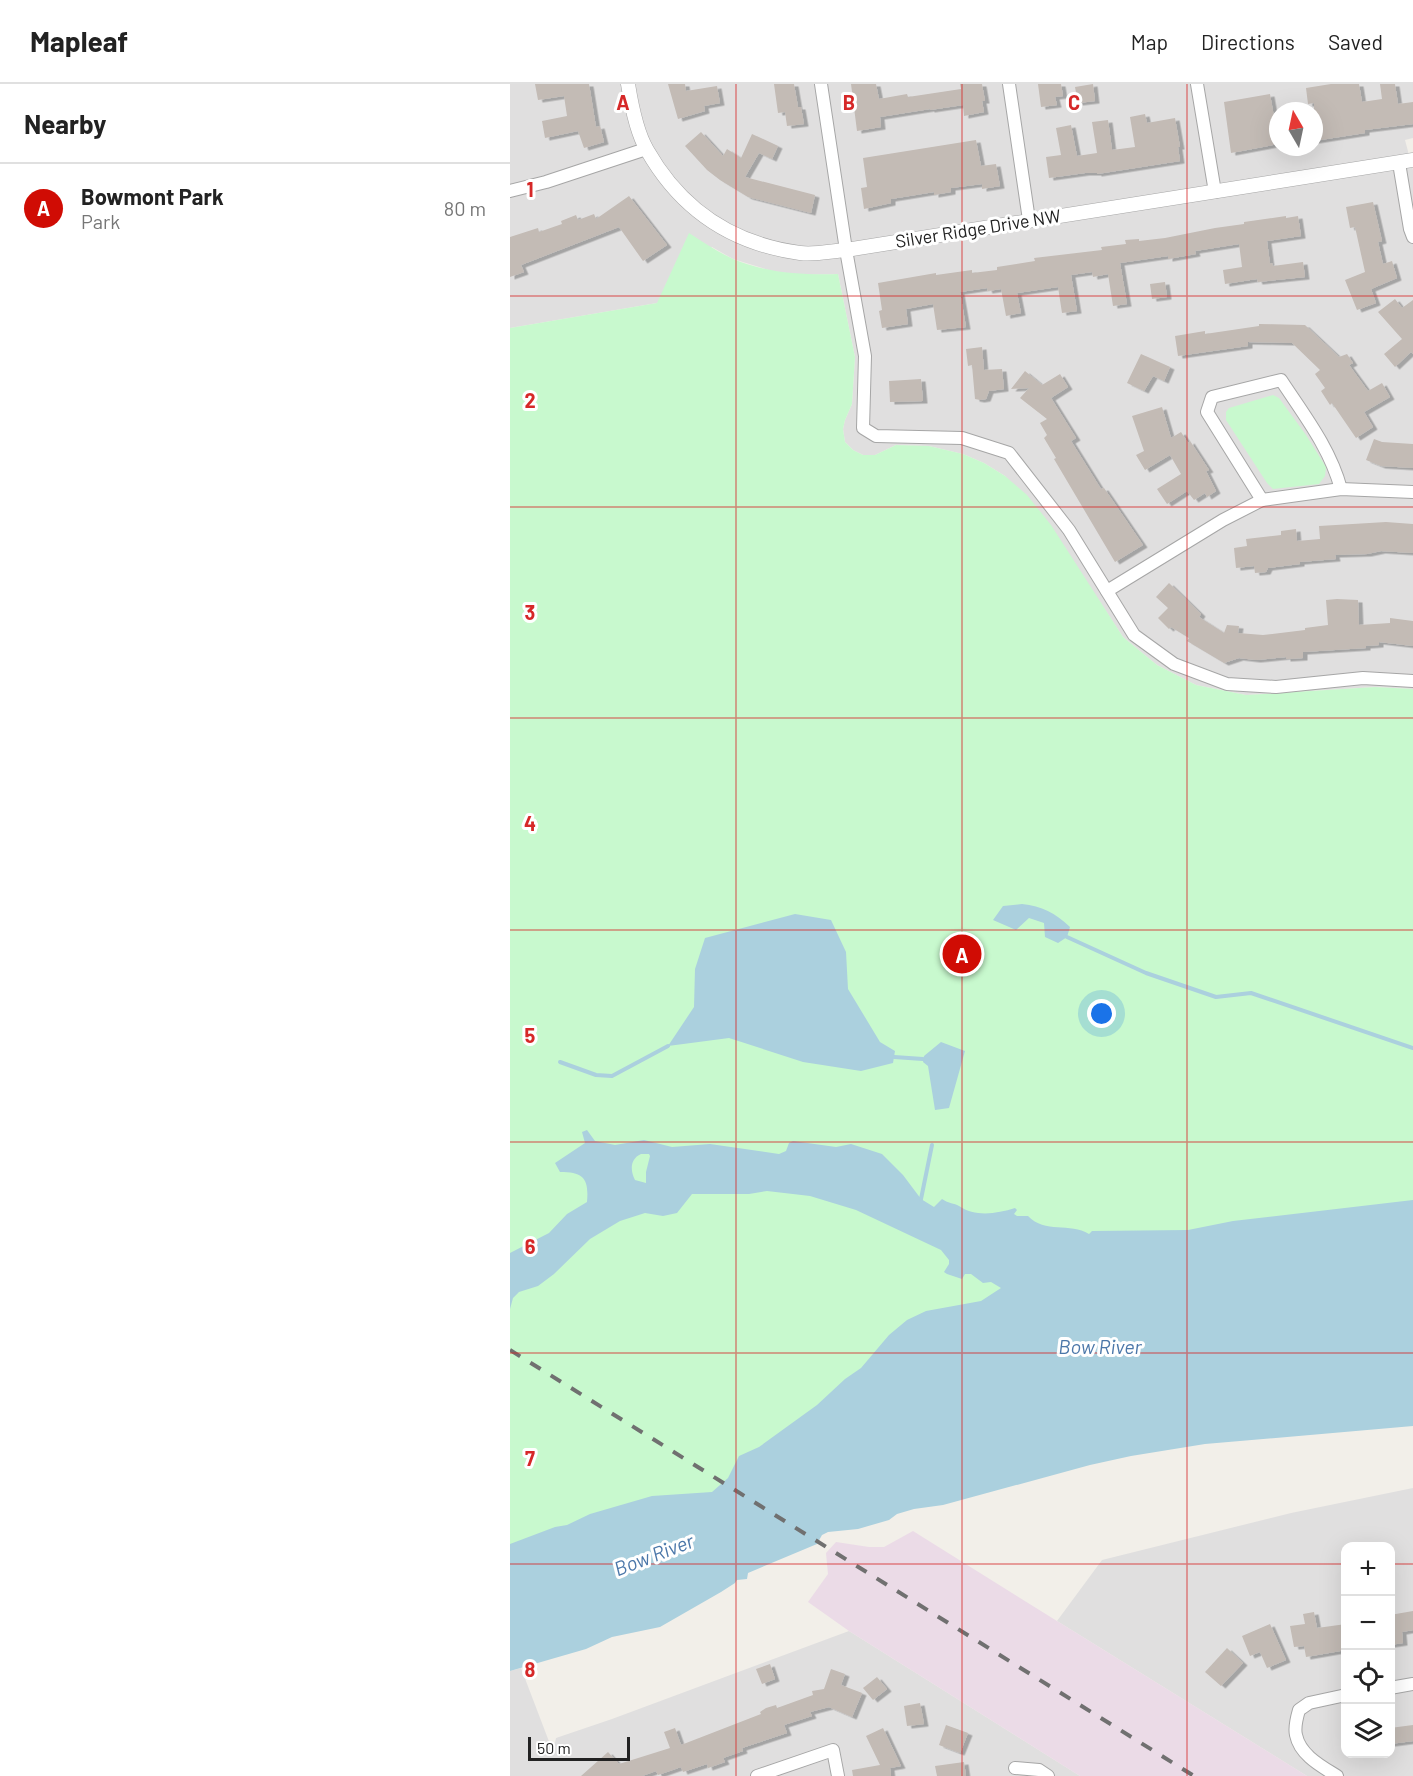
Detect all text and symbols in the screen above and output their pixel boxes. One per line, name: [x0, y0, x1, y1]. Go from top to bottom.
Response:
text: Mapleaf: [30, 24, 128, 58]
text: Map: [1131, 29, 1168, 54]
text: Directions: [1201, 29, 1295, 54]
text: Saved: [1328, 29, 1383, 54]
text: A: [616, 90, 630, 114]
text: B: [843, 90, 855, 114]
text: C: [1068, 90, 1080, 114]
north arrow: [1269, 102, 1323, 156]
text: Nearby: [24, 108, 106, 139]
text: 1: [526, 177, 534, 201]
text: Bowmont Park: [81, 183, 224, 209]
text: A: [37, 196, 50, 220]
text: 80 m: [444, 196, 486, 220]
street label: Silver Ridge Drive NW: [894, 204, 1062, 252]
text: Park: [81, 209, 120, 233]
text: 2: [524, 388, 536, 412]
text: 3: [525, 600, 535, 624]
text: 4: [524, 811, 536, 835]
pin: A: [942, 932, 982, 976]
your location: [1087, 999, 1116, 1028]
text: 5: [525, 1023, 536, 1047]
text: 6: [525, 1234, 536, 1258]
water label: Bow River: [1058, 1334, 1143, 1358]
text: 7: [525, 1446, 535, 1470]
water label: Bow River: [610, 1528, 698, 1580]
map controls: [1341, 1542, 1395, 1758]
button: +: [1341, 1542, 1395, 1596]
button: −: [1341, 1596, 1395, 1650]
button: locate: [1341, 1650, 1395, 1704]
text: 8: [525, 1657, 536, 1681]
button: layers: [1341, 1704, 1395, 1758]
scale bar: [528, 1734, 630, 1762]
text: 50 m: [537, 1738, 571, 1757]

